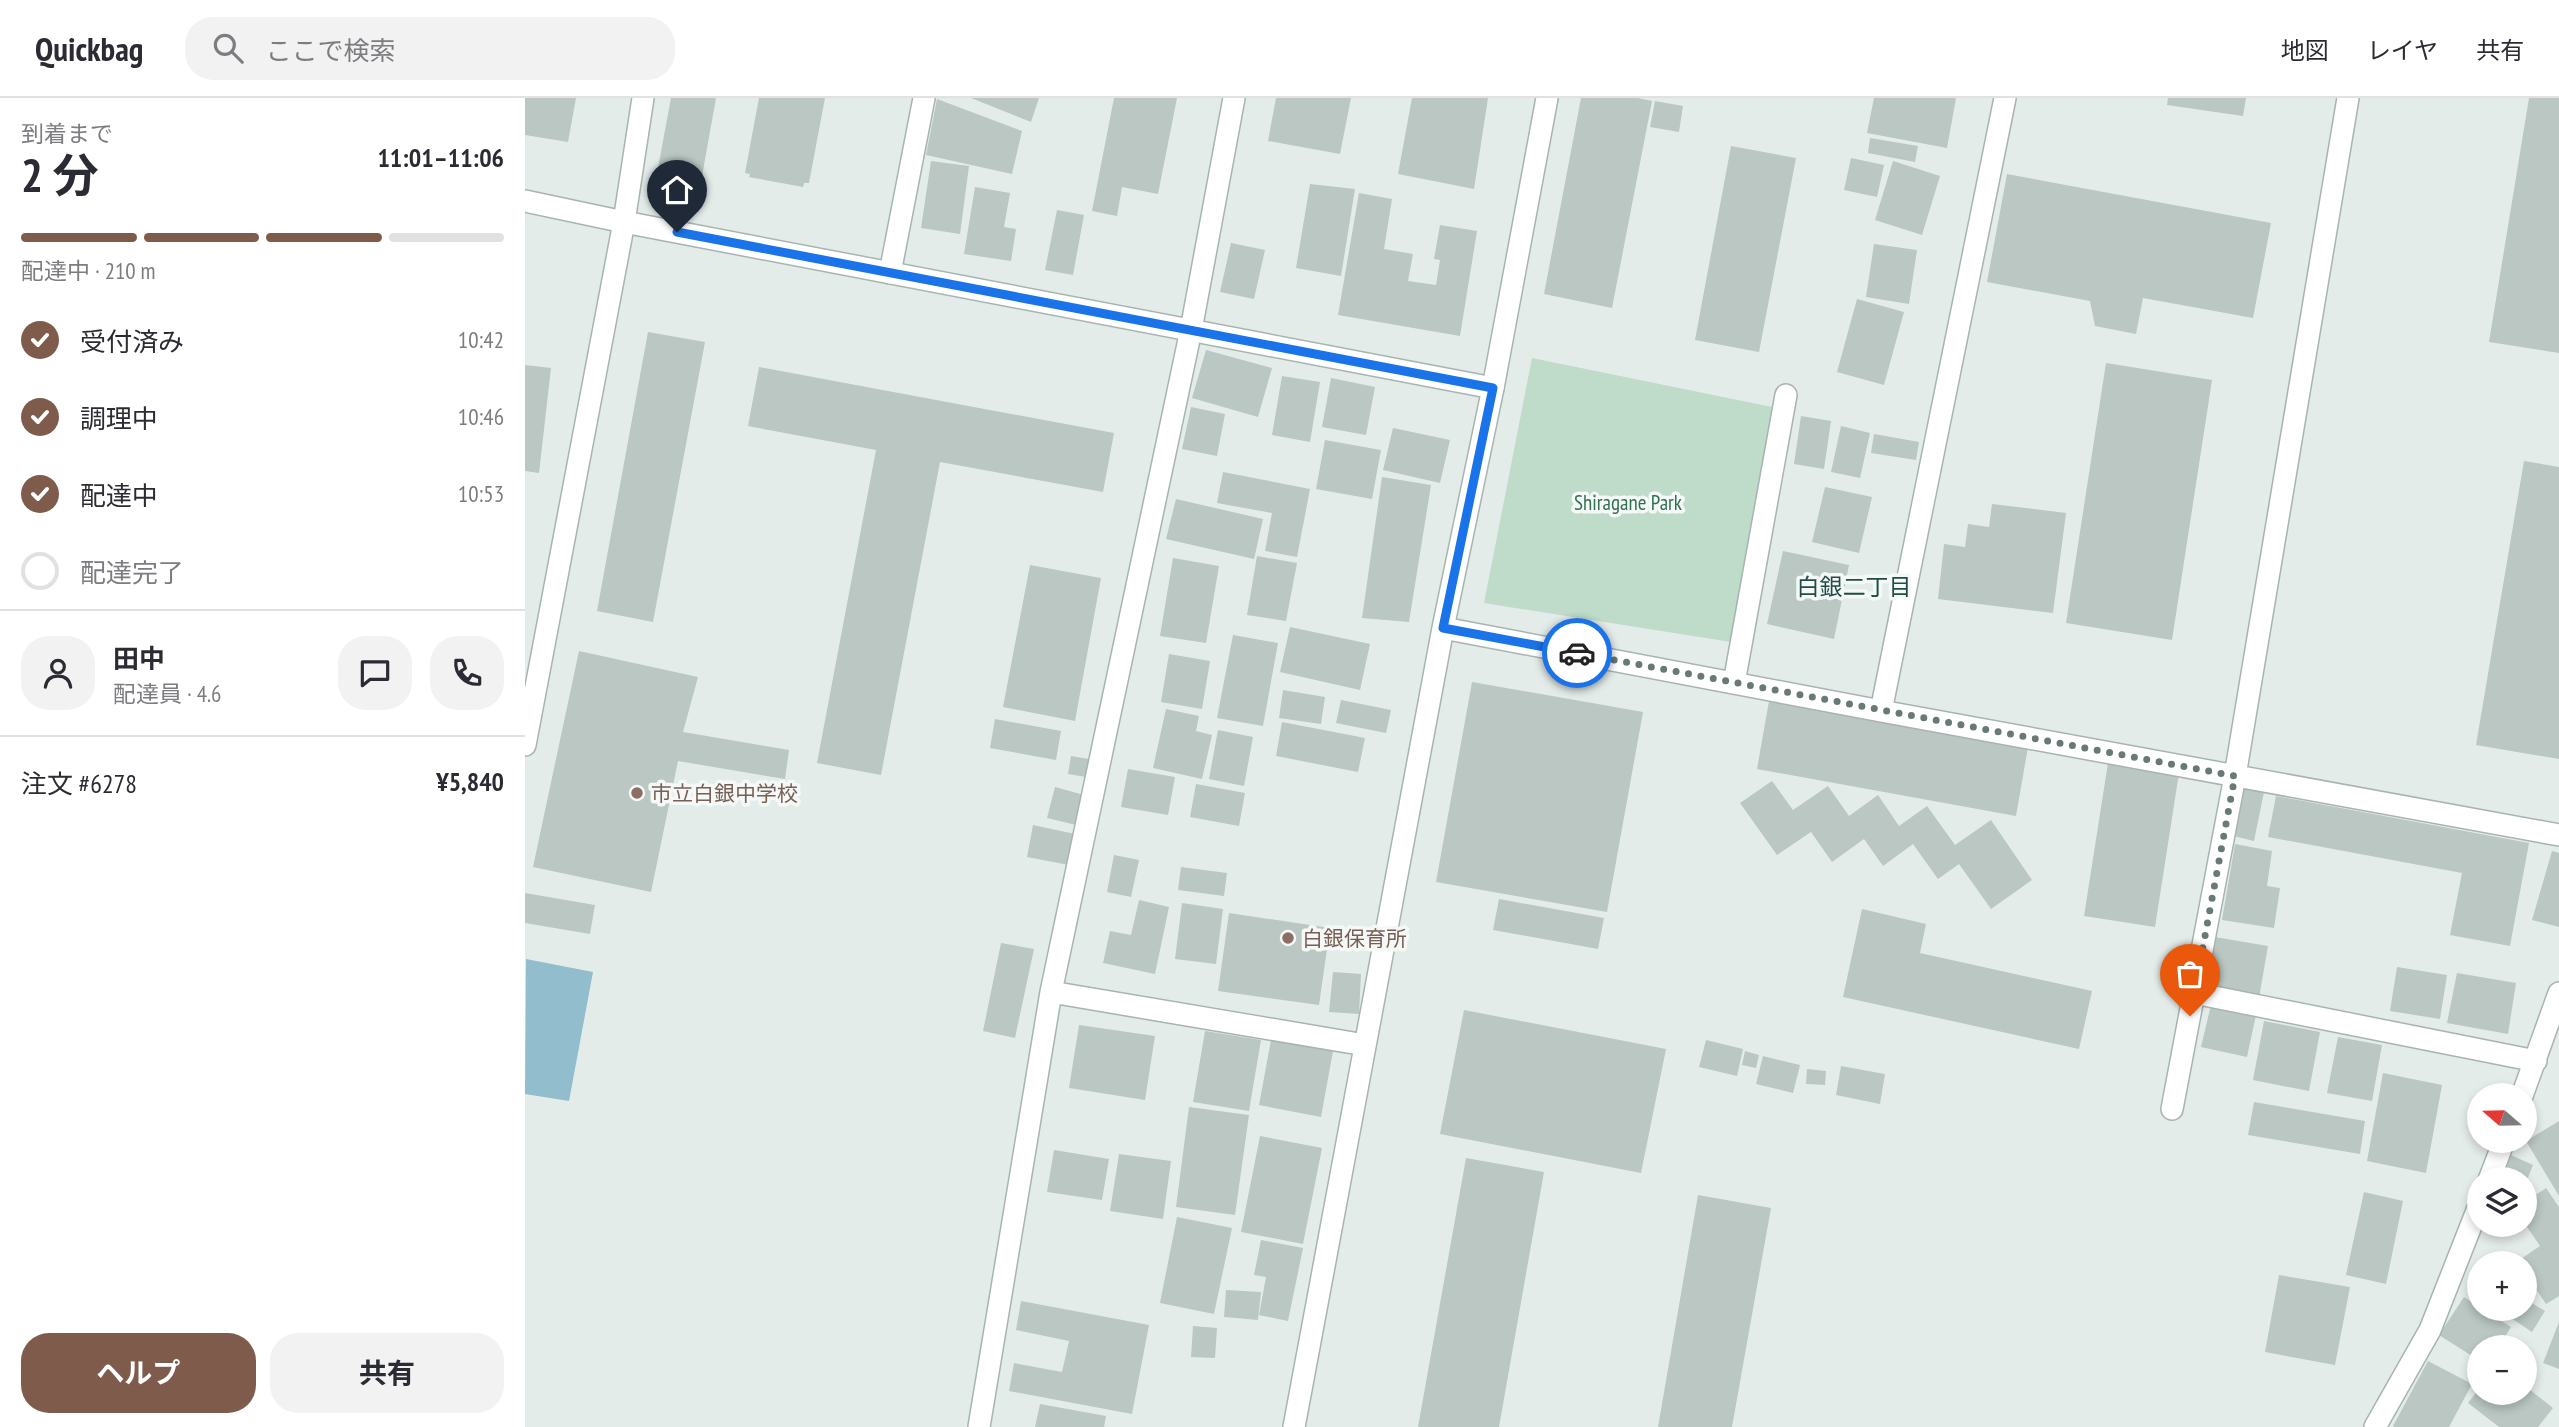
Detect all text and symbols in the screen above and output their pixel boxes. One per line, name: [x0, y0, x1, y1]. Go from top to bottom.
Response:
search box: [185, 17, 675, 80]
text: Quickbag: [35, 27, 143, 70]
icon: search: [209, 29, 247, 67]
text: ここで検索: [265, 34, 395, 67]
text: 地図: [2281, 35, 2329, 66]
text: レイヤ: [2367, 35, 2438, 66]
text: 共有: [2476, 35, 2524, 66]
text: 到着まで: [21, 119, 113, 148]
text: 11:01–11:06: [377, 141, 504, 174]
text: 2 分: [21, 145, 98, 205]
pin: [647, 160, 707, 232]
icon: home: [658, 171, 696, 209]
text: 配達中 · 210 m: [21, 256, 156, 285]
icon: check: [21, 321, 59, 359]
text: 受付済み: [80, 325, 184, 358]
text: 10:42: [458, 325, 504, 354]
icon: check: [21, 398, 59, 436]
text: 調理中: [80, 402, 158, 435]
text: 10:46: [458, 402, 504, 431]
icon: check: [21, 475, 59, 513]
text: 配達中: [80, 479, 158, 512]
text: 10:53: [458, 479, 504, 508]
park label: Shiragane Park: [1574, 489, 1682, 516]
text: 配達完了: [80, 556, 184, 589]
district label: 白銀二丁目: [1797, 572, 1912, 601]
courier: [1542, 618, 1612, 688]
icon: car: [1558, 634, 1596, 672]
button: person: [21, 636, 95, 710]
button: chat: [338, 636, 412, 710]
button: phone: [430, 636, 504, 710]
text: 田中: [113, 642, 165, 675]
text: 配達員 · 4.6: [113, 679, 221, 708]
text: ¥5,840: [436, 765, 504, 798]
text: 注文 #6278: [21, 767, 137, 800]
place label: 市立白銀中学校: [651, 780, 798, 807]
marker: 市立白銀中学校: [629, 785, 645, 801]
place label: 白銀保育所: [1302, 925, 1407, 952]
marker: 白銀保育所: [1280, 930, 1296, 946]
pin: [2160, 944, 2220, 1016]
icon: bag: [2171, 955, 2209, 993]
north arrow: [2467, 1083, 2537, 1153]
map controls: [2467, 1083, 2537, 1405]
button: layers: [2467, 1167, 2537, 1237]
button: +: [2467, 1251, 2537, 1321]
button: ヘルプ: [21, 1333, 256, 1413]
button: 共有: [270, 1333, 504, 1413]
button: −: [2467, 1335, 2537, 1405]

